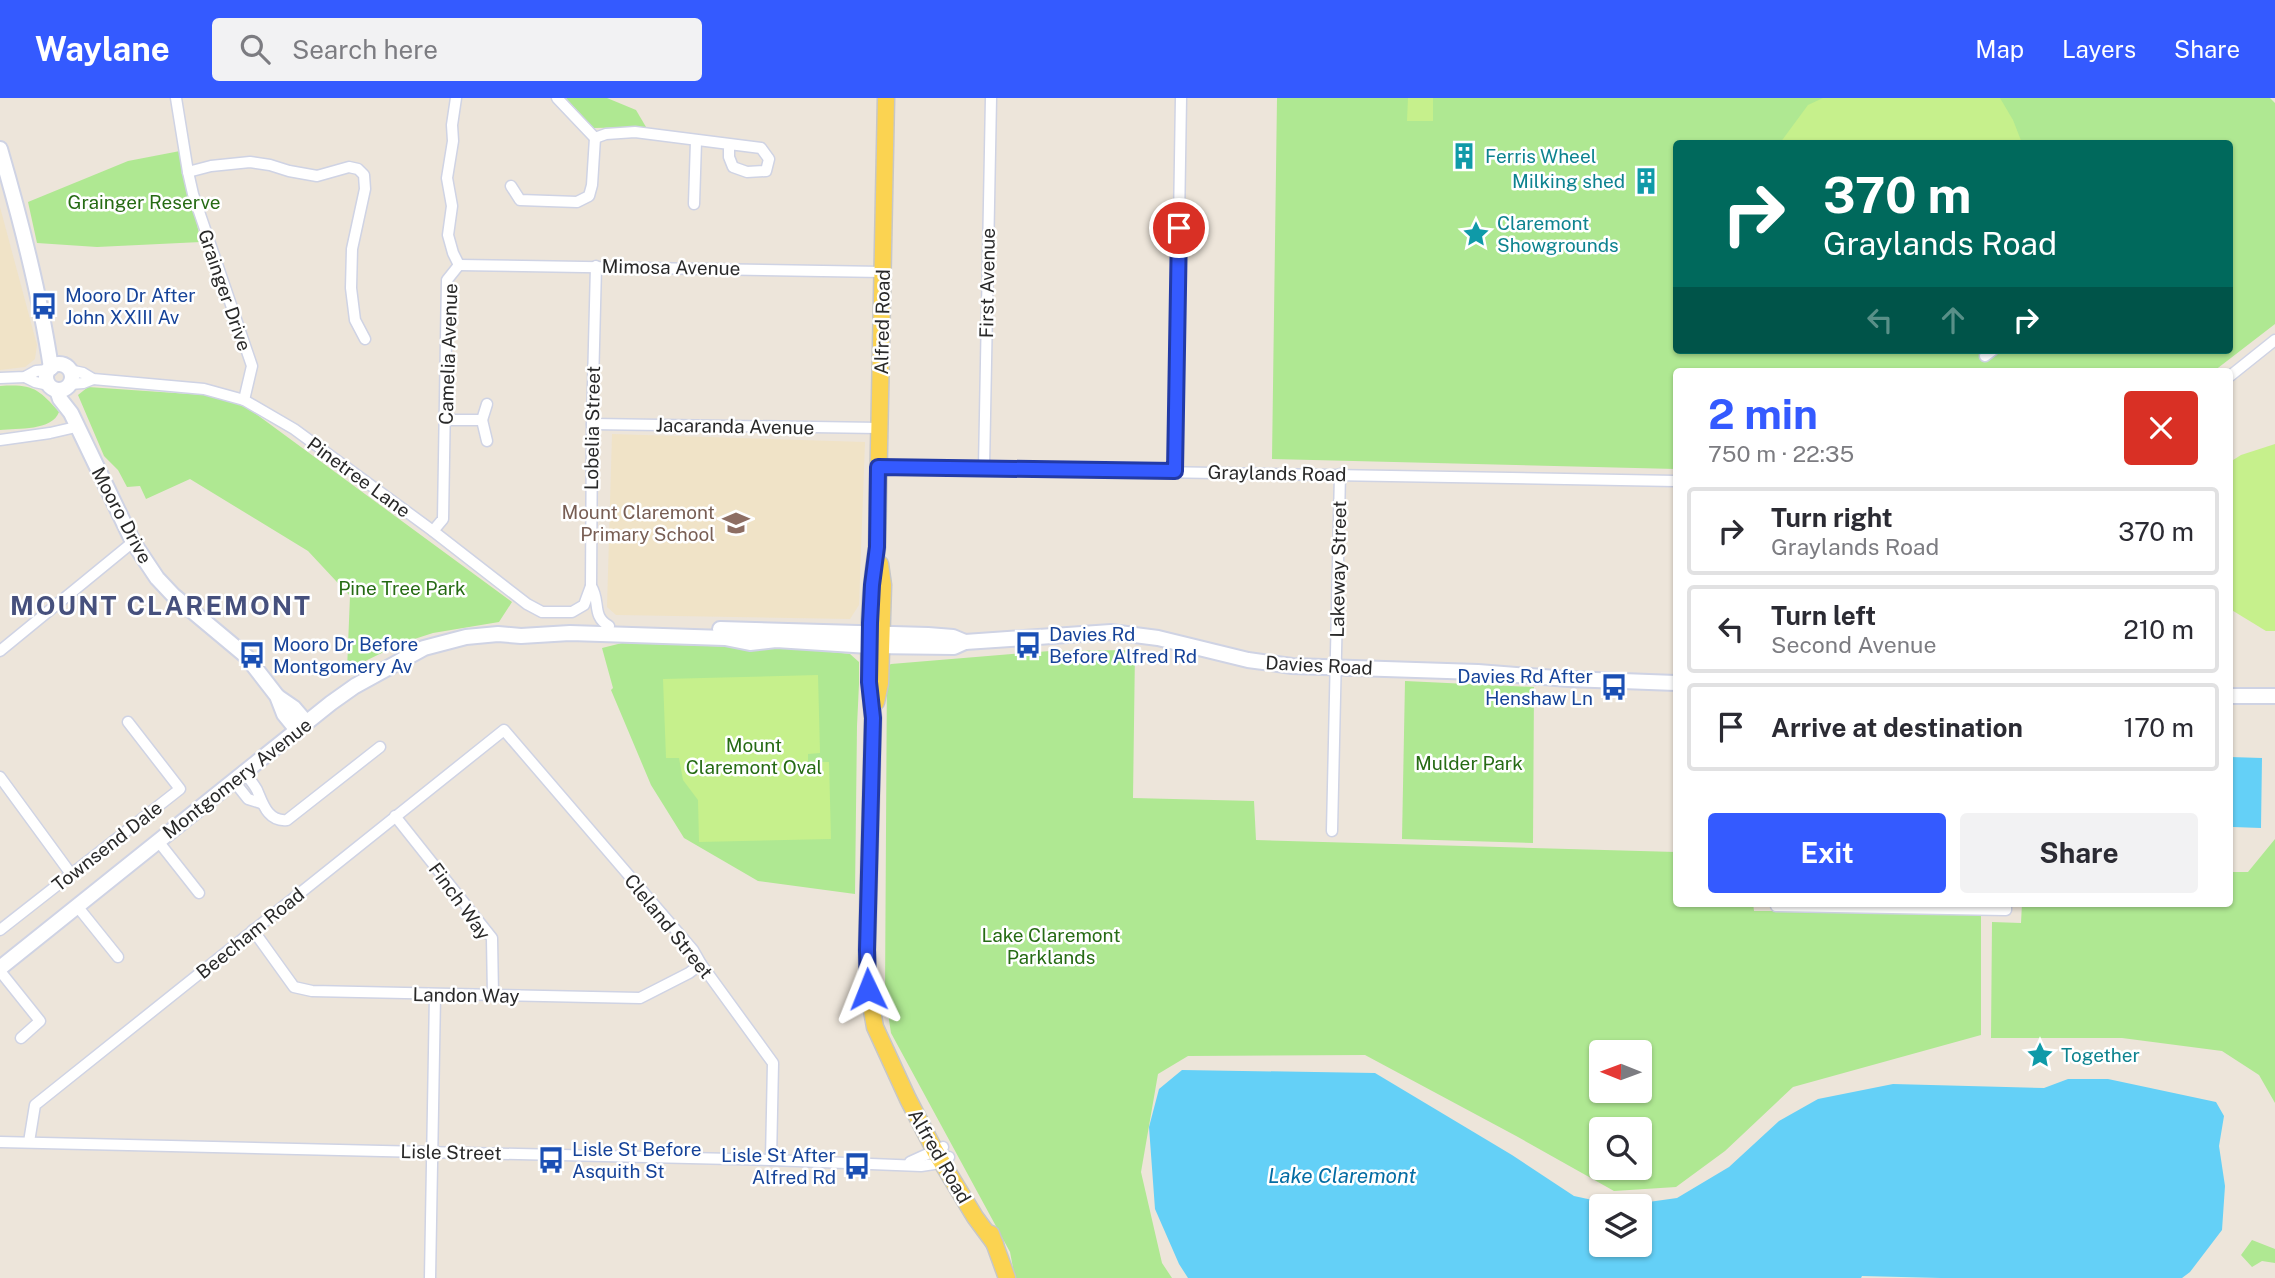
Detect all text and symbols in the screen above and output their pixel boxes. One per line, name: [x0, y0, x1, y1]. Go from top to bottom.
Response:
search box: [212, 18, 702, 81]
text: Waylane: [35, 30, 170, 68]
icon: search: [236, 30, 274, 68]
text: Search here: [292, 34, 438, 65]
text: Map: [1975, 35, 2024, 63]
text: Layers: [2062, 35, 2136, 63]
text: Share: [2174, 35, 2240, 63]
building icon: Ferris Wheel: [1449, 141, 1479, 171]
place label: Ferris Wheel: [1485, 145, 1596, 167]
building icon: Milking shed: [1631, 166, 1661, 196]
text: 370 m: [1823, 166, 1972, 224]
icon: right: [1708, 168, 1799, 259]
place label: Milking shed: [1512, 170, 1625, 192]
park label: Grainger Reserve: [67, 191, 221, 213]
pin: [1149, 198, 1209, 258]
icon: arrive: [1160, 209, 1198, 247]
place label: Claremont Showgrounds: [1497, 212, 1619, 256]
place icon: Claremont Showgrounds: [1461, 219, 1491, 249]
text: Graylands Road: [1823, 225, 2057, 262]
street label: Grainger Drive: [194, 226, 256, 354]
street label: First Avenue: [975, 228, 999, 338]
street label: Mimosa Avenue: [601, 255, 741, 279]
street label: Alfred Road: [870, 269, 894, 375]
street label: Camelia Avenue: [435, 283, 461, 425]
place label: Mooro Dr After John XXIII Av: [65, 284, 196, 328]
bus stop icon: Mooro Dr After John XXIII Av: [29, 291, 59, 321]
icon: left: [1861, 301, 1899, 339]
icon: ahead: [1934, 301, 1972, 339]
icon: right: [2007, 301, 2045, 339]
street label: Lobelia Street: [580, 366, 604, 490]
text: 2 min: [1708, 389, 1818, 438]
button: close: [2124, 391, 2198, 465]
street label: Jacaranda Avenue: [655, 414, 815, 438]
street label: Pinetree Lane: [303, 432, 415, 522]
text: 750 m · 22:35: [1708, 440, 1854, 467]
street label: Graylands Road: [1207, 461, 1347, 485]
street label: Mooro Drive: [87, 463, 157, 567]
street label: Lakeway Street: [1326, 500, 1350, 638]
place label: Mount Claremont Primary School: [561, 501, 715, 545]
text: Turn right: [1771, 502, 1893, 533]
school or university icon: Mount Claremont Primary School: [721, 508, 751, 538]
icon: right: [1712, 512, 1750, 550]
text: 370 m: [2118, 516, 2194, 547]
text: Graylands Road: [1771, 533, 1939, 560]
park label: Pine Tree Park: [338, 577, 466, 599]
district label: MOUNT CLAREMONT: [10, 590, 312, 621]
text: Turn left: [1771, 600, 1876, 631]
icon: left: [1712, 610, 1750, 648]
text: 210 m: [2123, 614, 2194, 645]
place label: Davies Rd Before Alfred Rd: [1049, 623, 1197, 667]
bus stop icon: Davies Rd Before Alfred Rd: [1013, 630, 1043, 660]
text: Second Avenue: [1771, 631, 1936, 658]
place label: Mooro Dr Before Montgomery Av: [273, 633, 418, 677]
bus stop icon: Mooro Dr Before Montgomery Av: [237, 640, 267, 670]
street label: Davies Road: [1265, 651, 1373, 679]
place label: Davies Rd After Henshaw Ln: [1457, 665, 1593, 709]
bus stop icon: Davies Rd After Henshaw Ln: [1599, 672, 1629, 702]
icon: arrive: [1712, 708, 1750, 746]
text: Arrive at destination: [1771, 712, 2023, 743]
text: 170 m: [2124, 712, 2194, 743]
street label: Montgomery Avenue: [158, 713, 316, 843]
park label: Mount Claremont Oval: [686, 734, 822, 778]
park label: Mulder Park: [1415, 752, 1523, 774]
street label: Townsend Dale: [48, 796, 166, 896]
button: Exit: [1708, 813, 1946, 893]
button: Share: [1960, 813, 2198, 893]
street label: Finch Way: [425, 858, 495, 944]
street label: Cleland Street: [620, 869, 718, 983]
street label: Beecham Road: [192, 883, 308, 983]
park label: Lake Claremont Parklands: [981, 924, 1121, 968]
position arrow: [831, 952, 905, 1026]
street label: Landon Way: [412, 983, 520, 1007]
north arrow: [1589, 1040, 1652, 1102]
map controls: [1589, 1040, 1652, 1257]
place icon: Together: [2025, 1040, 2055, 1070]
place label: Together: [2061, 1044, 2140, 1066]
street label: Alfred Road: [904, 1105, 976, 1207]
button: search: [1589, 1117, 1652, 1180]
place label: Lisle St Before Asquith St: [572, 1138, 702, 1182]
street label: Lisle Street: [400, 1140, 502, 1164]
place label: Lisle St After Alfred Rd: [721, 1144, 836, 1188]
bus stop icon: Lisle St Before Asquith St: [536, 1145, 566, 1175]
bus stop icon: Lisle St After Alfred Rd: [842, 1151, 872, 1181]
water label: Lake Claremont: [1268, 1163, 1416, 1188]
button: layers: [1589, 1194, 1652, 1257]

